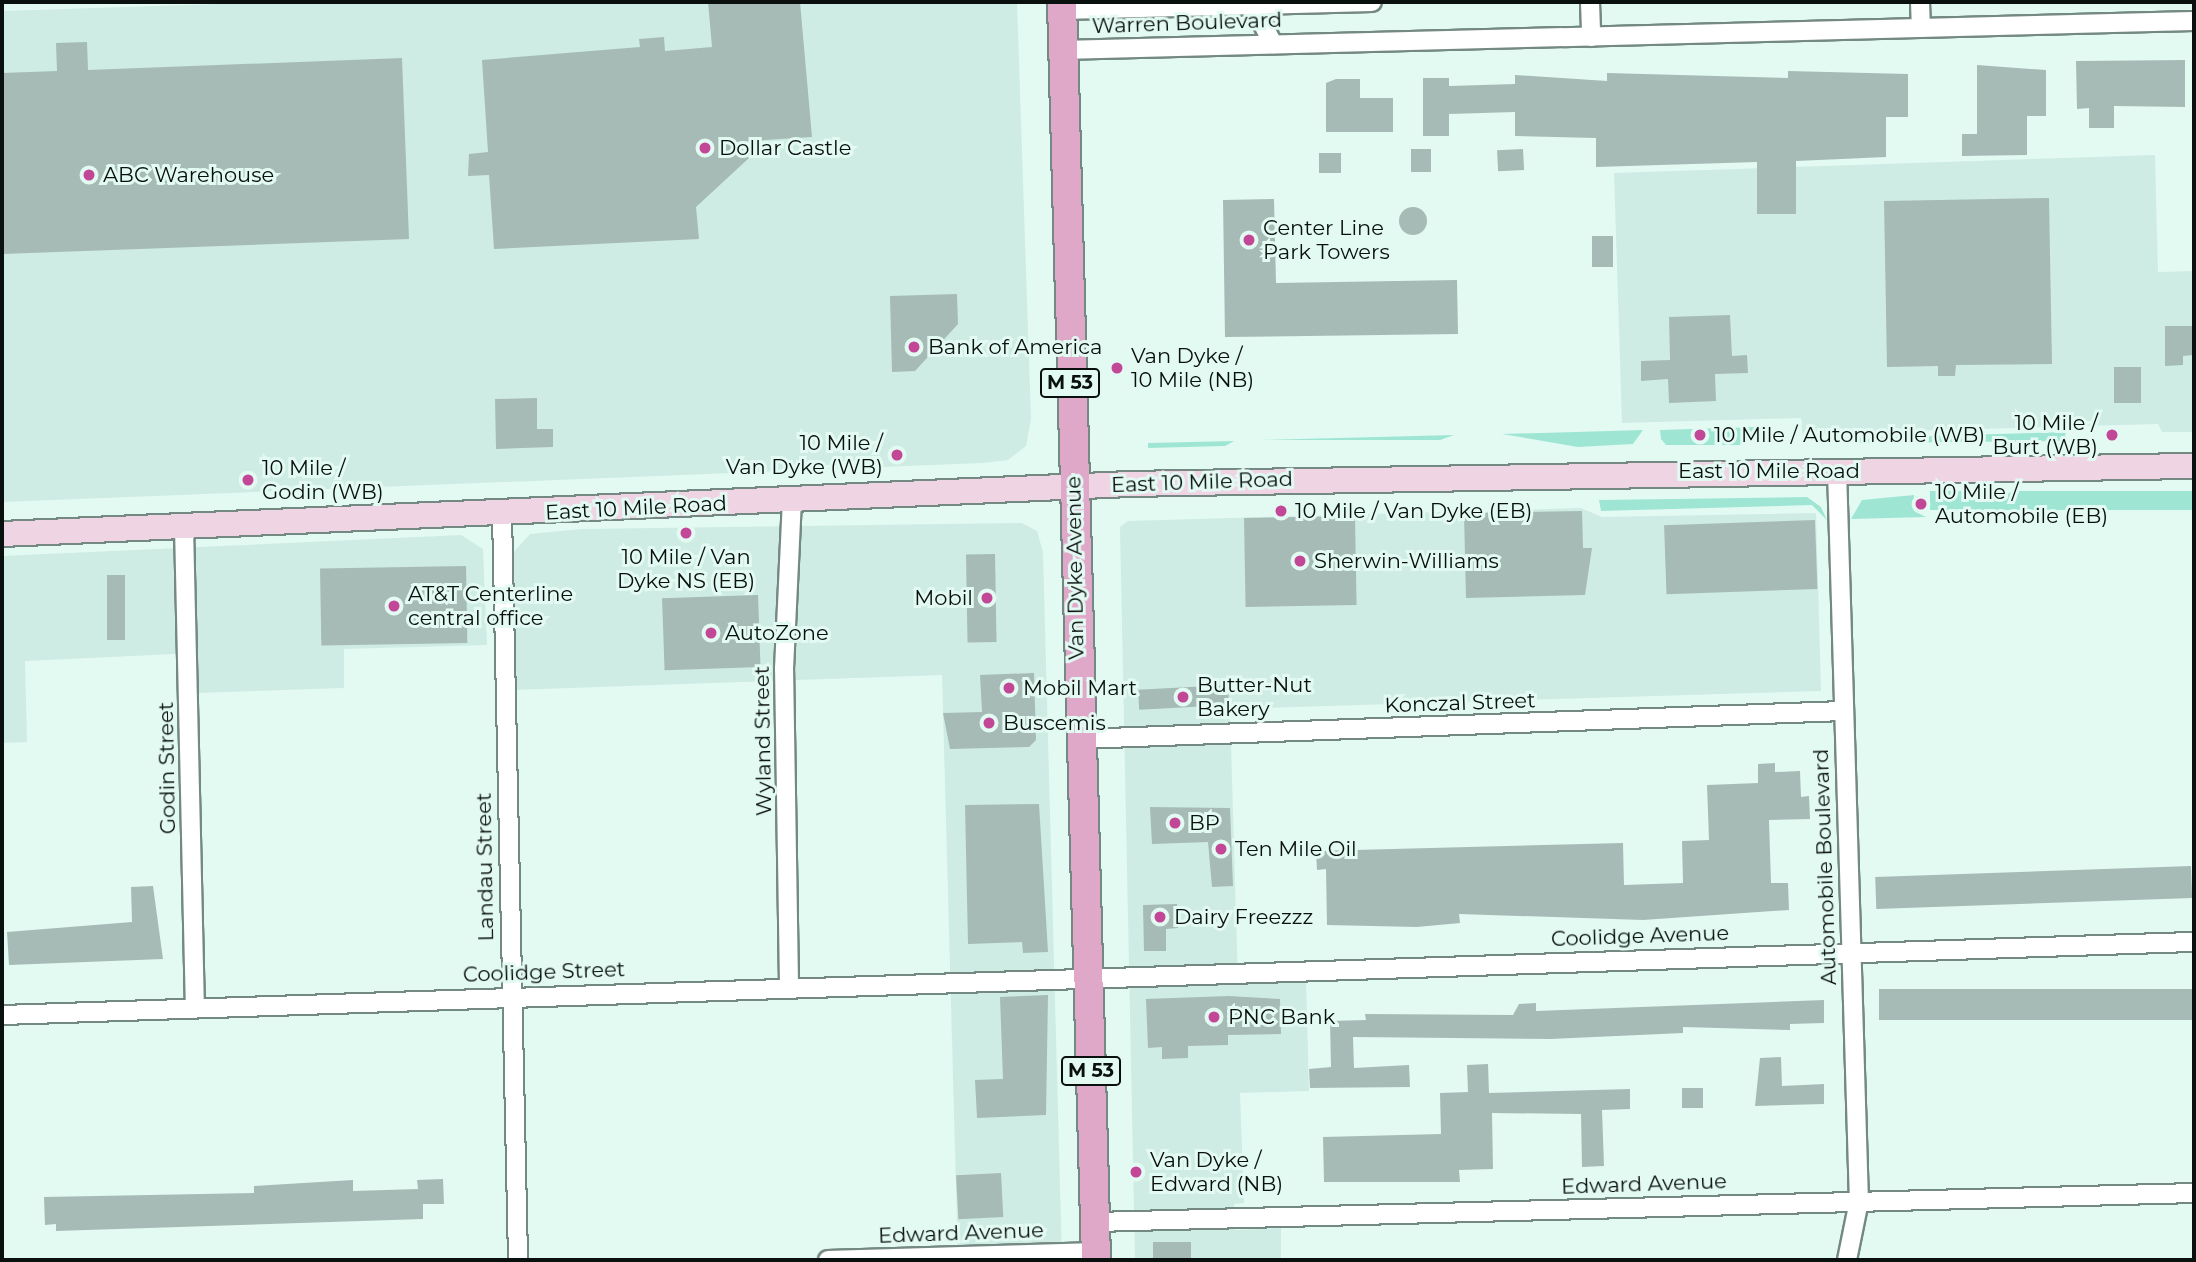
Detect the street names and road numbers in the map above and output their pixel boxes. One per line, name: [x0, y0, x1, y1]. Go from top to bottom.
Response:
street label: Warren Boulevard: [1091, 7, 1283, 39]
road number: M 53: [1038, 368, 1102, 398]
street label: East 10 Mile Road: [1678, 458, 1860, 484]
street label: East 10 Mile Road: [1111, 466, 1293, 498]
street label: Van Dyke Avenue: [1061, 476, 1089, 660]
street label: East 10 Mile Road: [544, 491, 728, 525]
street label: Wyland Street: [749, 666, 777, 816]
street label: Konczal Street: [1384, 688, 1536, 718]
street label: Godin Street: [153, 702, 181, 834]
street label: Automobile Boulevard: [1808, 748, 1842, 986]
street label: Landau Street: [471, 792, 499, 942]
street label: Coolidge Avenue: [1551, 920, 1729, 952]
street label: Coolidge Street: [462, 957, 626, 987]
road number: M 53: [1060, 1056, 1122, 1086]
street label: Edward Avenue: [1561, 1169, 1727, 1199]
street label: Edward Avenue: [878, 1218, 1044, 1248]

